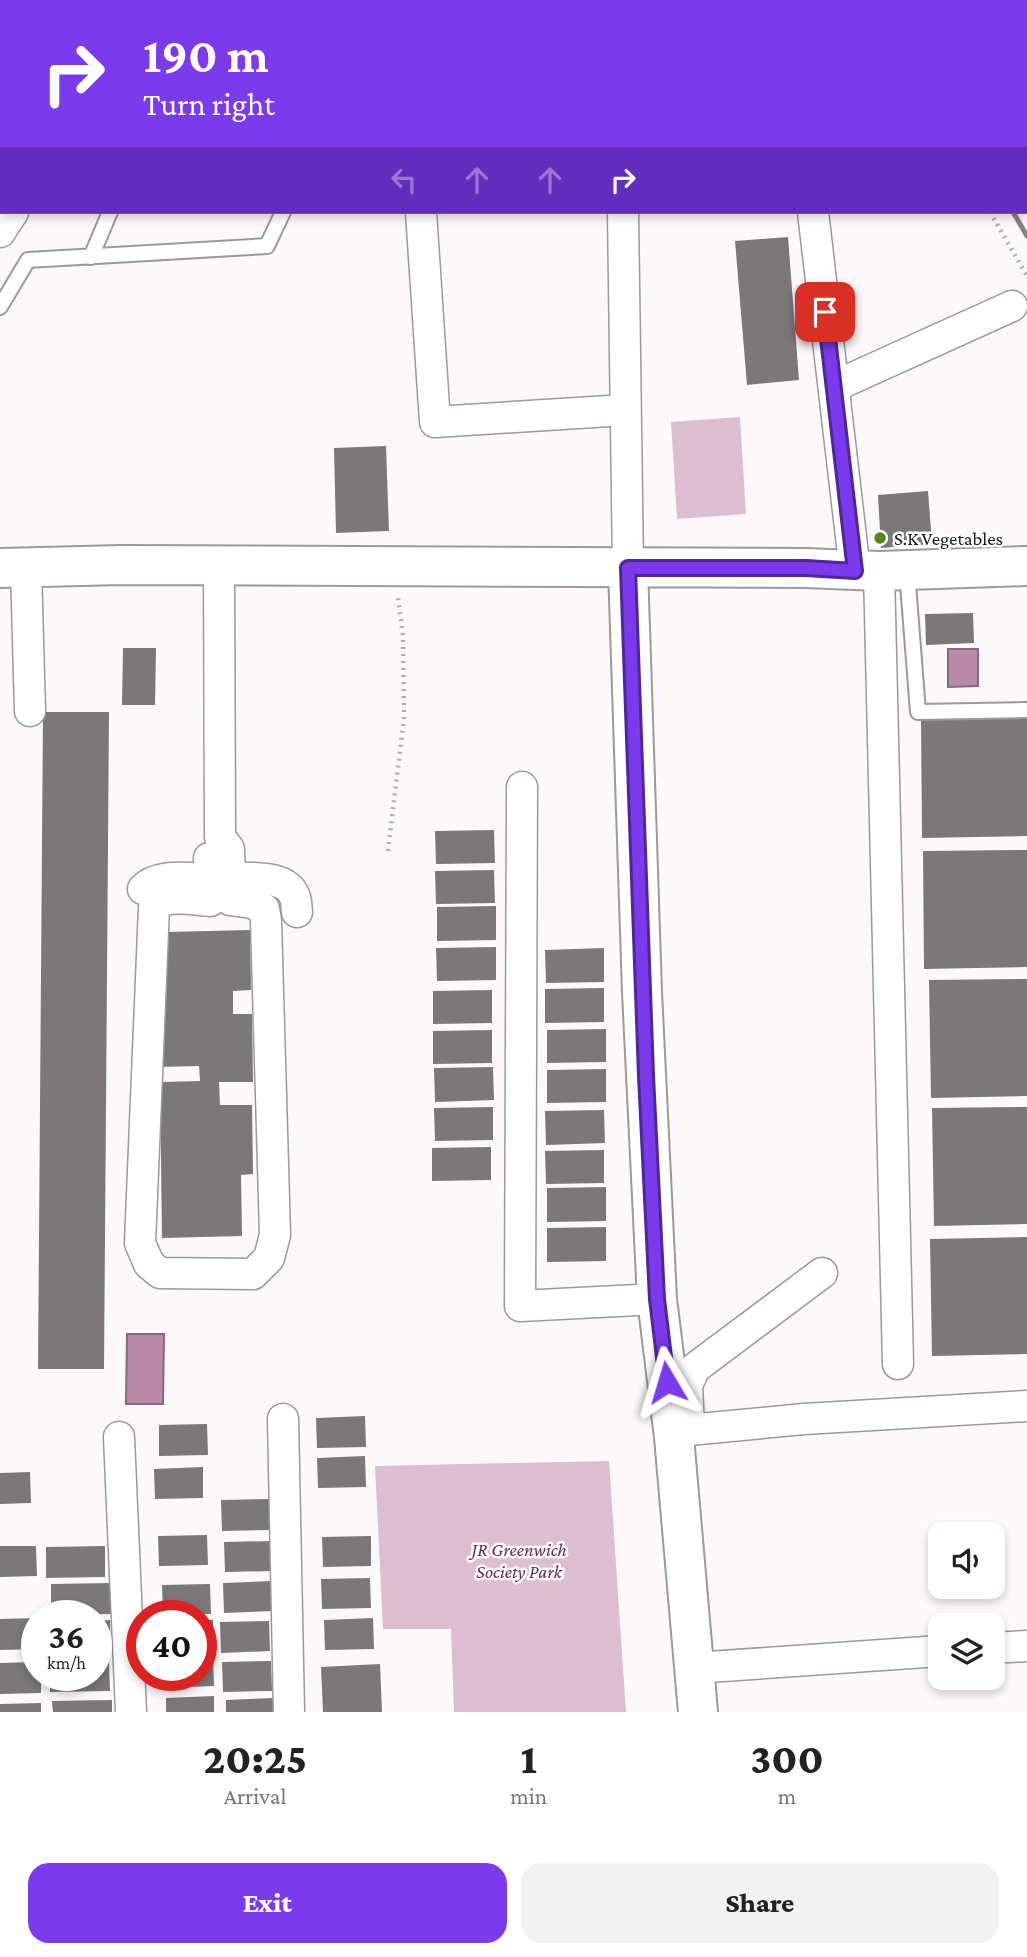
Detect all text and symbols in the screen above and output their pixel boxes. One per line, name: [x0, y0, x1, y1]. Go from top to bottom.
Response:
icon: right: [28, 28, 119, 119]
text: 190 m: [143, 28, 269, 83]
text: Turn right: [143, 86, 275, 122]
icon: left: [385, 161, 423, 199]
icon: ahead: [458, 161, 496, 199]
icon: ahead: [531, 161, 569, 199]
icon: right: [604, 161, 642, 199]
pin: [795, 282, 855, 342]
icon: arrive: [806, 293, 844, 331]
place label: S.K Vegetables: [894, 528, 1003, 549]
marker: S.K Vegetables: [872, 530, 888, 546]
position arrow: [630, 1345, 704, 1419]
map controls: [928, 1522, 1005, 1690]
button: sound: [928, 1522, 1005, 1599]
park label: JR Greenwich Society Park: [468, 1539, 567, 1582]
speed limit sign: 40: [126, 1600, 217, 1691]
button: layers: [928, 1613, 1005, 1690]
text: 36: [48, 1617, 85, 1656]
text: km/h: [47, 1653, 86, 1673]
text: 20:25: [203, 1735, 307, 1782]
text: 1: [521, 1735, 537, 1782]
text: 300: [750, 1735, 824, 1782]
text: Arrival: [224, 1783, 286, 1809]
text: min: [510, 1783, 547, 1809]
text: m: [778, 1783, 796, 1809]
button: Exit: [28, 1863, 507, 1943]
button: Share: [521, 1863, 999, 1943]

